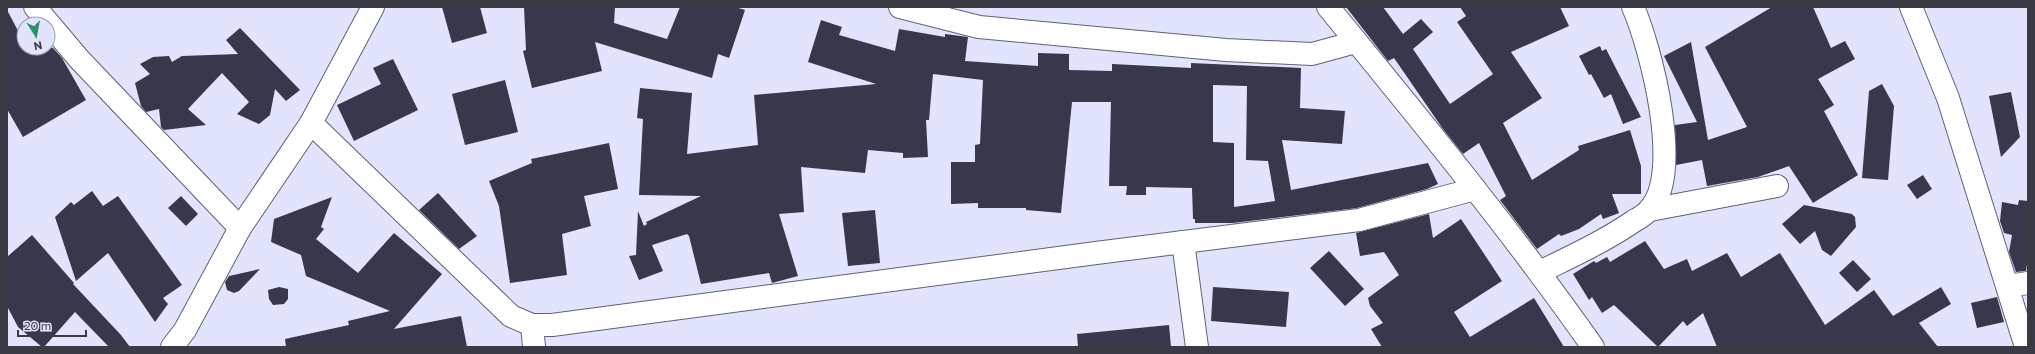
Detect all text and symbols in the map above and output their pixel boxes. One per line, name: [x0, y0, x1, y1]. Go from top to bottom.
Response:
north arrow: [16, 16, 56, 56]
text: N: [33, 39, 43, 53]
scale bar: [18, 312, 86, 338]
text: 20 m: [24, 318, 51, 332]

